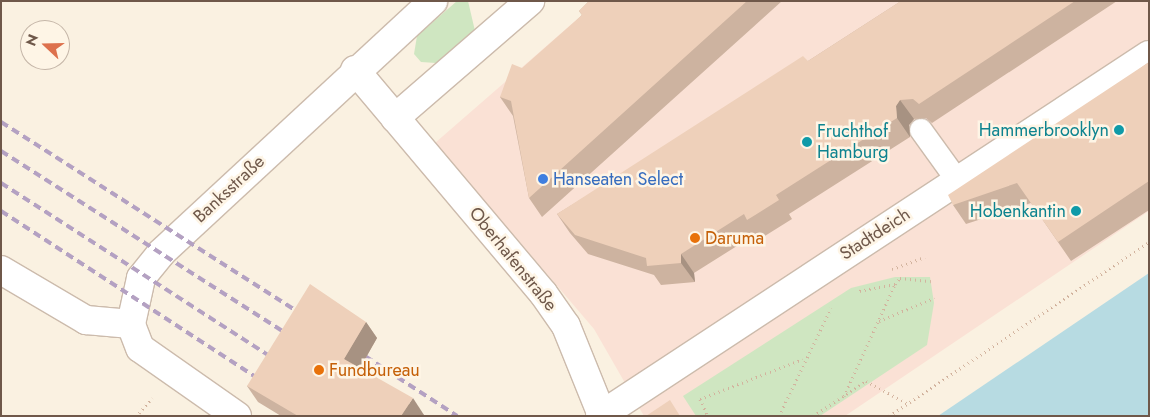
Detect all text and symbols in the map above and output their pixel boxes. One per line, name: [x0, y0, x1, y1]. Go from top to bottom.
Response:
north arrow: [20, 20, 70, 70]
text: N: [21, 31, 43, 49]
place label: Hammerbrooklyn: [979, 119, 1109, 141]
place label: Fruchthof Hamburg: [817, 121, 888, 163]
marker: Hammerbrooklyn: [1113, 124, 1125, 136]
marker: Fruchthof Hamburg: [801, 136, 813, 148]
street label: Banksstraße: [189, 151, 269, 227]
place label: Hanseaten Select: [553, 168, 683, 190]
marker: Hanseaten Select: [537, 173, 549, 185]
place label: Hobenkantin: [970, 200, 1066, 222]
street label: Oberhafenstraße: [464, 203, 562, 315]
street label: Stadtdeich: [836, 203, 914, 265]
marker: Hobenkantin: [1070, 205, 1082, 217]
place label: Daruma: [705, 227, 764, 249]
marker: Daruma: [689, 232, 701, 244]
place label: Fundbureau: [329, 359, 420, 381]
marker: Fundbureau: [313, 364, 325, 376]

